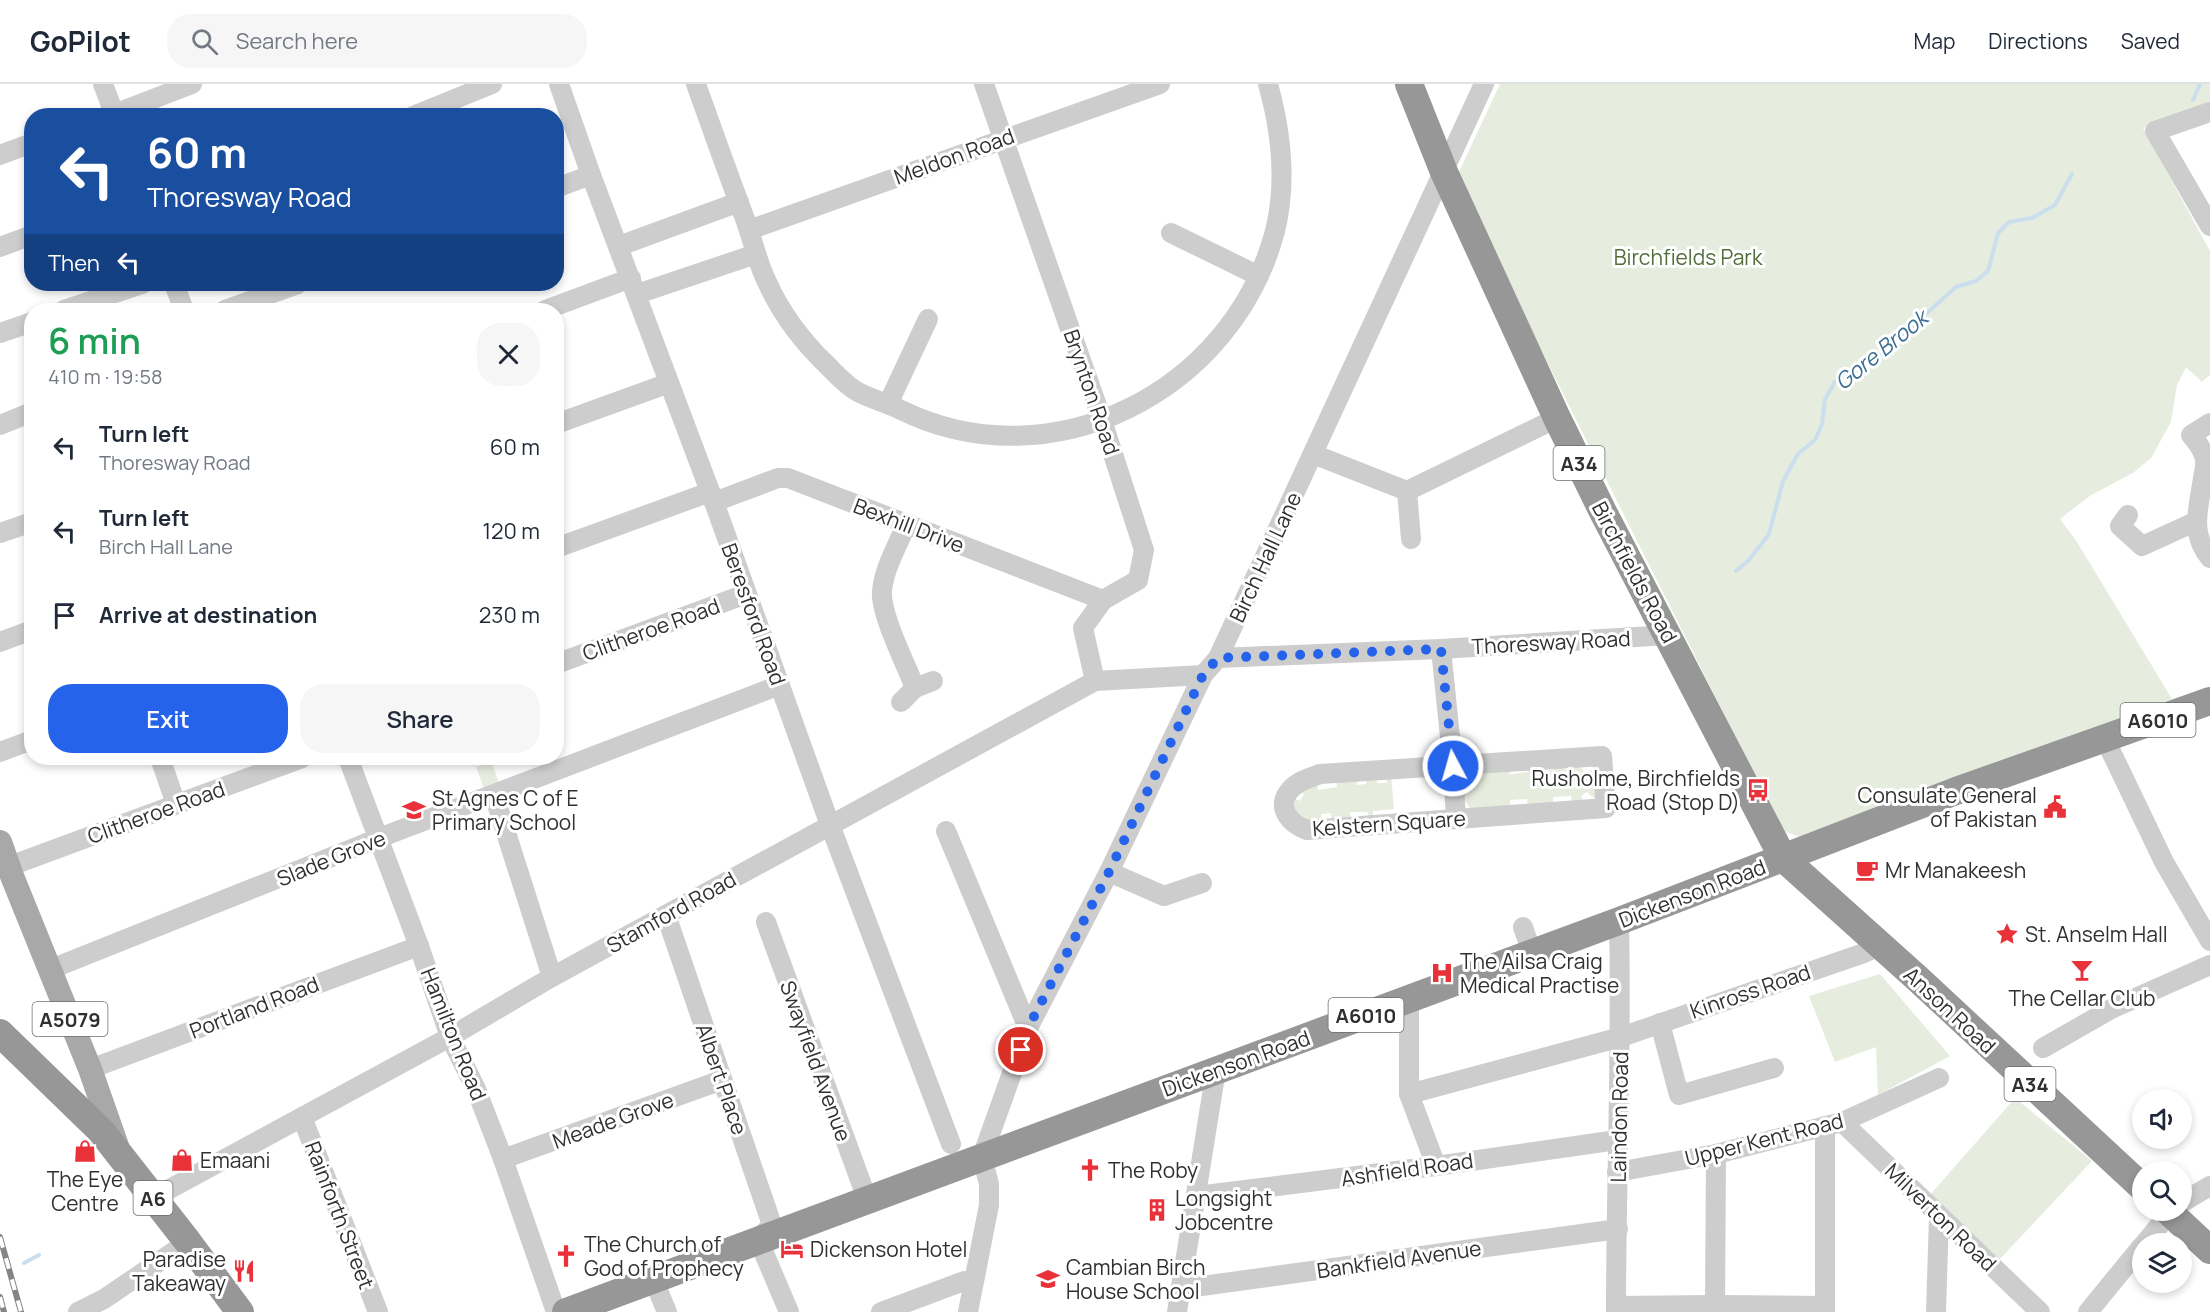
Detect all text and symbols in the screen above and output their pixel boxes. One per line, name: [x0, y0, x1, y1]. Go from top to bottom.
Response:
search box: [167, 14, 587, 68]
text: GoPilot: [30, 22, 131, 60]
icon: search: [188, 25, 221, 58]
text: Search here: [236, 26, 358, 56]
text: Map: [1914, 27, 1955, 55]
text: Directions: [1988, 27, 2088, 55]
text: Saved: [2121, 27, 2180, 55]
street label: Meldon Road: [890, 121, 1018, 191]
text: 60 m: [147, 123, 247, 181]
icon: left: [48, 132, 126, 210]
text: Thoresway Road: [147, 178, 352, 215]
park label: Birchfields Park: [1614, 243, 1763, 271]
icon: left: [112, 246, 145, 279]
text: Then: [48, 248, 100, 278]
water label: Gore Brook: [1828, 301, 1936, 397]
text: 6 min: [48, 316, 141, 365]
button: close: [477, 323, 540, 386]
street label: Brynton Road: [1057, 326, 1127, 458]
text: 410 m · 19:58: [48, 363, 163, 390]
text: Turn left: [99, 419, 189, 449]
icon: left: [48, 431, 81, 464]
text: 60 m: [490, 432, 540, 462]
road number: A34: [1554, 446, 1604, 480]
text: Thoresway Road: [99, 449, 251, 476]
street label: Birch Hall Lane: [1223, 487, 1307, 627]
street label: Bexhill Drive: [850, 491, 968, 559]
street label: Birchfields Road: [1586, 496, 1684, 648]
text: Turn left: [99, 503, 189, 533]
icon: left: [48, 515, 81, 548]
text: 120 m: [482, 516, 540, 546]
text: Birch Hall Lane: [99, 533, 233, 560]
street label: Beresford Road: [715, 539, 793, 689]
street label: Clitheroe Road: [579, 591, 723, 667]
icon: arrive: [48, 599, 81, 632]
text: Arrive at destination: [99, 600, 317, 630]
text: 230 m: [479, 600, 540, 630]
street label: Thoresway Road: [1471, 624, 1631, 660]
button: Exit: [48, 684, 288, 753]
button: Share: [300, 684, 540, 753]
road number: A6010: [2120, 703, 2196, 737]
position arrow: [1421, 734, 1485, 798]
place label: Rusholme, Birchfields Road (Stop D): [1532, 764, 1740, 816]
street label: Clitheroe Road: [84, 774, 228, 850]
bus stop icon: Rusholme, Birchfields Road (Stop D): [1745, 777, 1771, 803]
place label: Consulate General of Pakistan: [1857, 781, 2037, 833]
place label: St Agnes C of E Primary School: [432, 784, 578, 836]
public building icon: Consulate General of Pakistan: [2042, 794, 2068, 820]
school or university icon: St Agnes C of E Primary School: [401, 797, 427, 823]
street label: Kelstern Square: [1311, 804, 1467, 842]
street label: Slade Grove: [272, 823, 390, 893]
street label: Dickenson Road: [1615, 852, 1769, 934]
place label: Mr Manakeesh: [1885, 856, 2026, 884]
cafe icon: Mr Manakeesh: [1854, 857, 1880, 883]
street label: Stamford Road: [601, 865, 741, 959]
place label: St. Anselm Hall: [2025, 920, 2168, 948]
place icon: St. Anselm Hall: [1994, 921, 2020, 947]
place label: The Ailsa Craig Medical Practise: [1460, 947, 1619, 999]
street label: Kinross Road: [1686, 957, 1814, 1025]
bar icon: The Cellar Club: [2069, 957, 2095, 983]
hospital icon: The Ailsa Craig Medical Practise: [1429, 960, 1455, 986]
street label: Anson Road: [1898, 960, 2002, 1060]
street label: Hamilton Road: [415, 964, 493, 1104]
street label: Portland Road: [185, 969, 323, 1045]
street label: Swayfield Avenue: [774, 977, 858, 1145]
place label: The Cellar Club: [2009, 984, 2155, 1012]
road number: A6010: [1328, 998, 1404, 1032]
road number: A5079: [32, 1002, 107, 1036]
street label: Albert Place: [690, 1020, 754, 1138]
street label: Dickenson Road: [1158, 1023, 1314, 1103]
pin: [995, 1024, 1046, 1075]
icon: arrive: [1004, 1033, 1037, 1066]
street label: Laindon Road: [1604, 1051, 1634, 1183]
road number: A34: [2004, 1067, 2056, 1101]
street label: Meade Grove: [549, 1085, 677, 1155]
map controls: [2132, 1089, 2192, 1293]
button: sound: [2132, 1089, 2192, 1149]
street label: Upper Kent Road: [1682, 1106, 1846, 1172]
street label: Rainforth Street: [299, 1137, 381, 1293]
shop icon: The Eye Centre: [72, 1138, 98, 1164]
place label: Emaani: [200, 1146, 271, 1174]
street label: Ashfield Road: [1339, 1146, 1475, 1192]
shop icon: Emaani: [169, 1147, 195, 1173]
place label: The Roby: [1108, 1156, 1198, 1184]
church icon: The Roby: [1077, 1157, 1103, 1183]
street label: Milverton Road: [1879, 1157, 2003, 1277]
button: search: [2132, 1161, 2192, 1221]
place label: The Eye Centre: [47, 1165, 123, 1217]
road number: A6: [134, 1181, 172, 1215]
place label: Longsight Jobcentre: [1175, 1184, 1273, 1236]
building icon: Longsight Jobcentre: [1144, 1197, 1170, 1223]
place label: The Church of God of Prophecy: [584, 1230, 744, 1282]
button: layers: [2132, 1233, 2192, 1293]
street label: Bankfield Avenue: [1315, 1234, 1483, 1284]
place label: Dickenson Hotel: [810, 1235, 967, 1263]
hotel icon: Dickenson Hotel: [779, 1236, 805, 1262]
church icon: The Church of God of Prophecy: [553, 1243, 579, 1269]
place label: Paradise Takeaway: [132, 1245, 226, 1297]
place label: Cambian Birch House School: [1066, 1253, 1205, 1305]
restaurant icon: Paradise Takeaway: [231, 1258, 257, 1284]
school or university icon: Cambian Birch House School: [1035, 1266, 1061, 1292]

